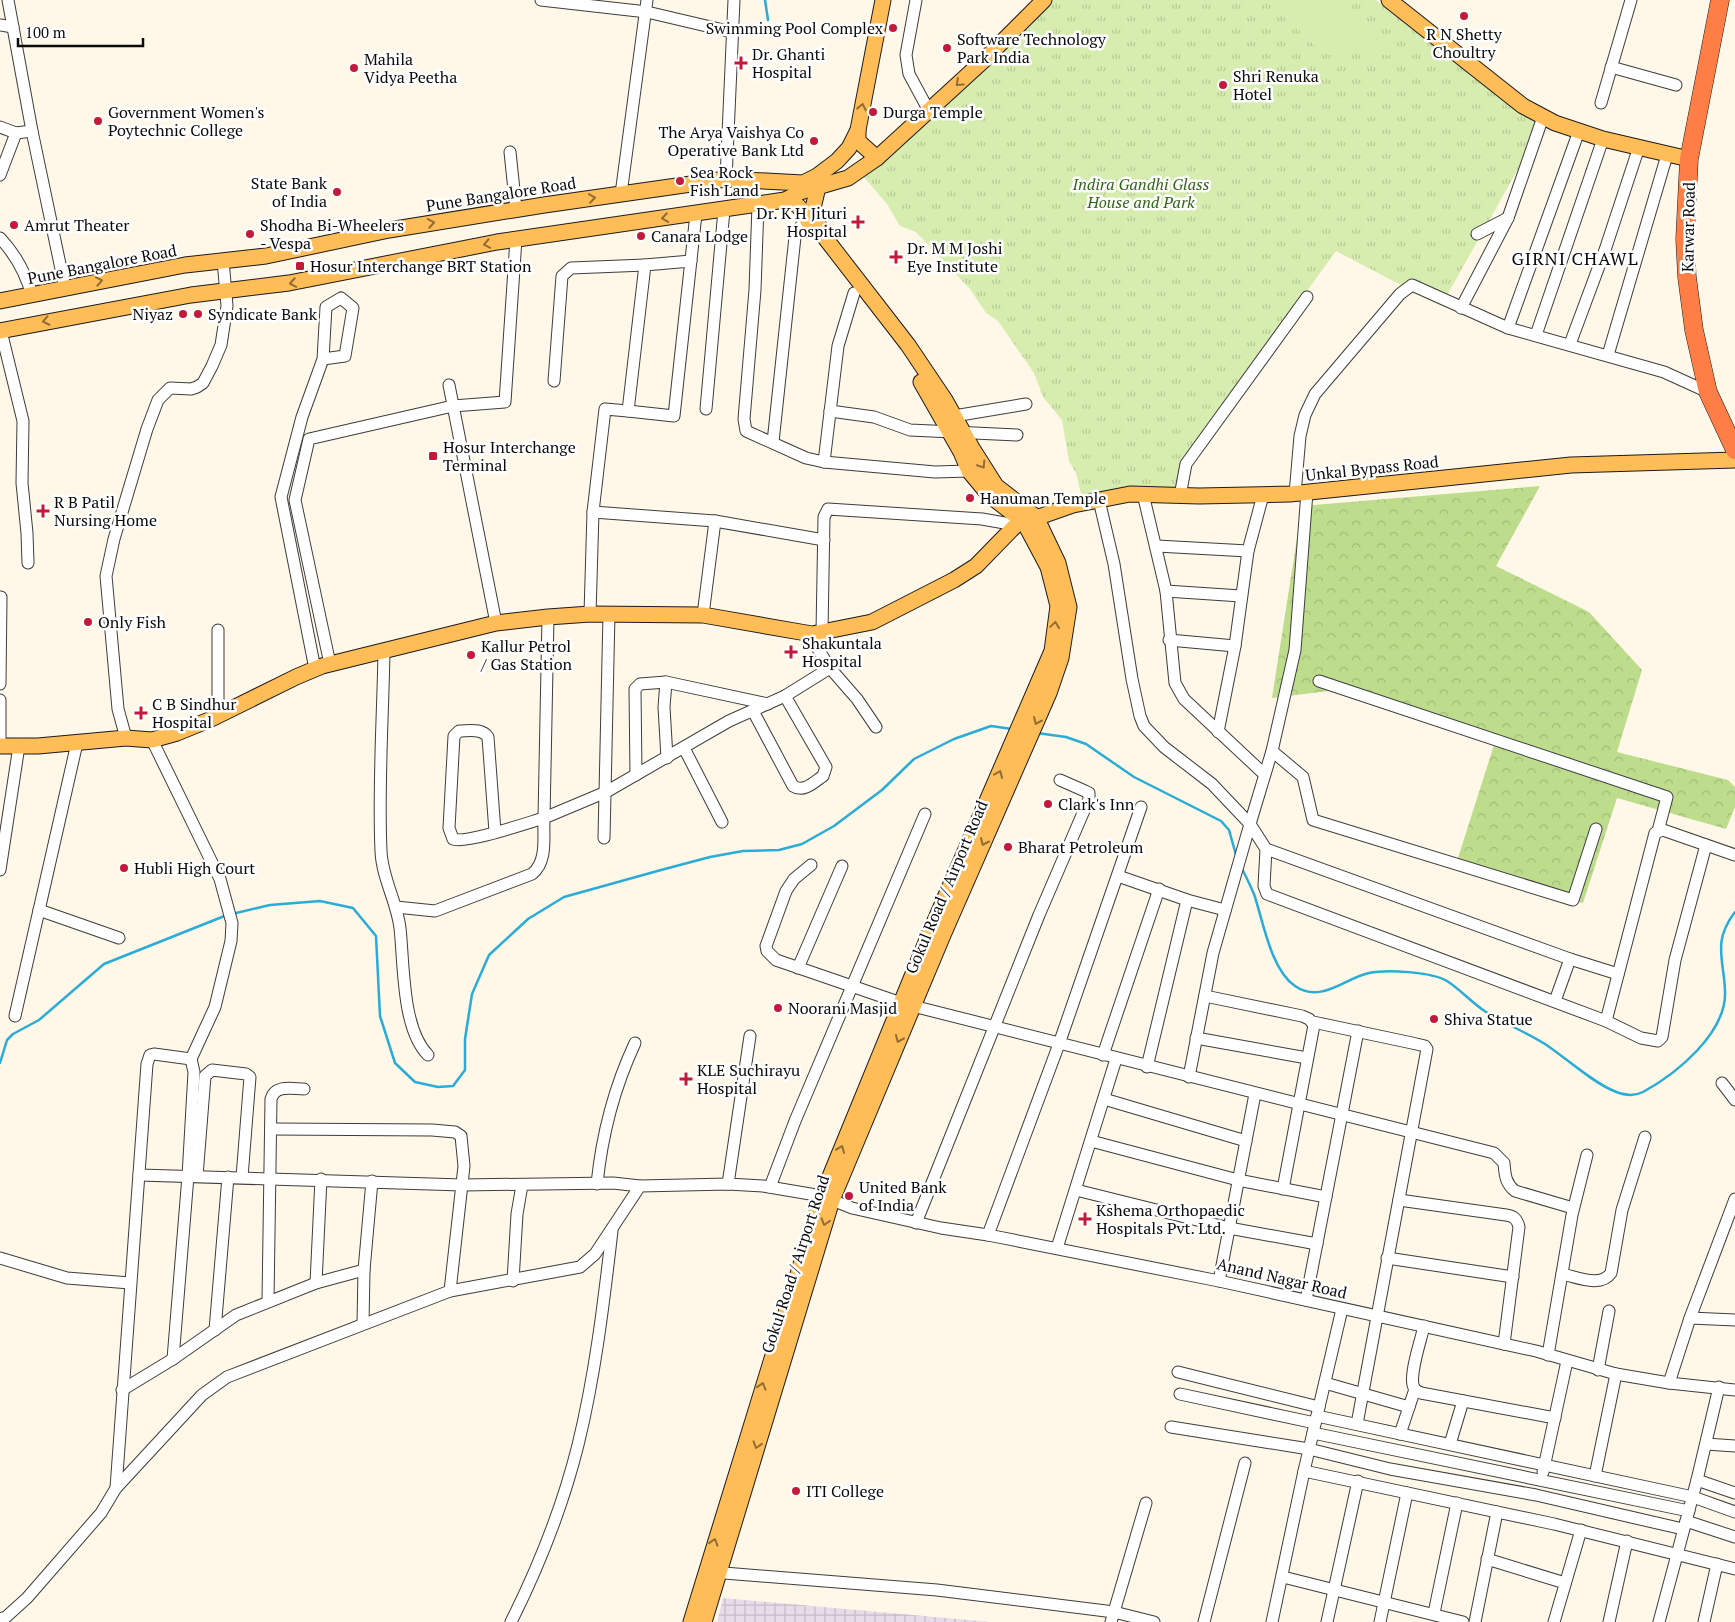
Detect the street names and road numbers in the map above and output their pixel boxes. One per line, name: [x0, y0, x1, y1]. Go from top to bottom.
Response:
street label: Pune Bangalore Road: [424, 171, 578, 217]
street label: Karwar Road: [1676, 182, 1700, 272]
street label: Pune Bangalore Road: [26, 239, 179, 289]
street label: Unkal Bypass Road: [1304, 450, 1440, 486]
street label: Gokul Road / Airport Road: [900, 797, 993, 977]
street label: Gokul Road / Airport Road: [756, 1172, 834, 1356]
street label: Anand Nagar Road: [1215, 1252, 1349, 1304]

